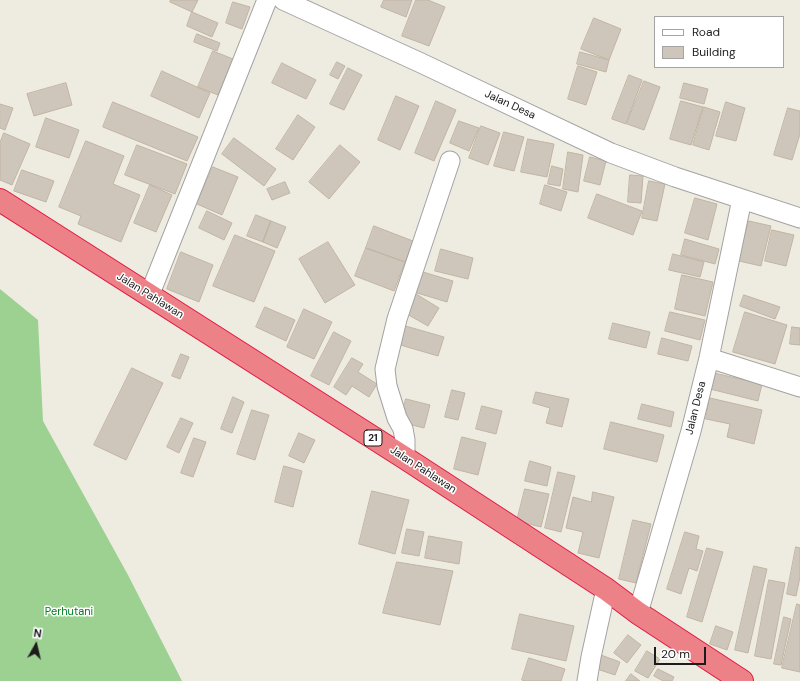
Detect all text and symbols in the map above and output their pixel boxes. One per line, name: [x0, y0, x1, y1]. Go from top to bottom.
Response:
legend: [654, 16, 784, 68]
text: Road: [692, 24, 720, 40]
text: Building: [692, 44, 736, 60]
street label: Jalan Desa: [483, 88, 537, 122]
street label: Jalan Pahlawan: [114, 270, 186, 322]
street label: Jalan Desa: [683, 380, 709, 436]
road number: 21: [364, 430, 382, 446]
street label: Jalan Pahlawan: [387, 444, 459, 496]
park label: Perhutani: [45, 605, 93, 619]
north arrow: [16, 625, 56, 665]
text: N: [33, 626, 43, 641]
scale bar: [656, 639, 708, 665]
text: 20 m: [661, 646, 690, 662]

